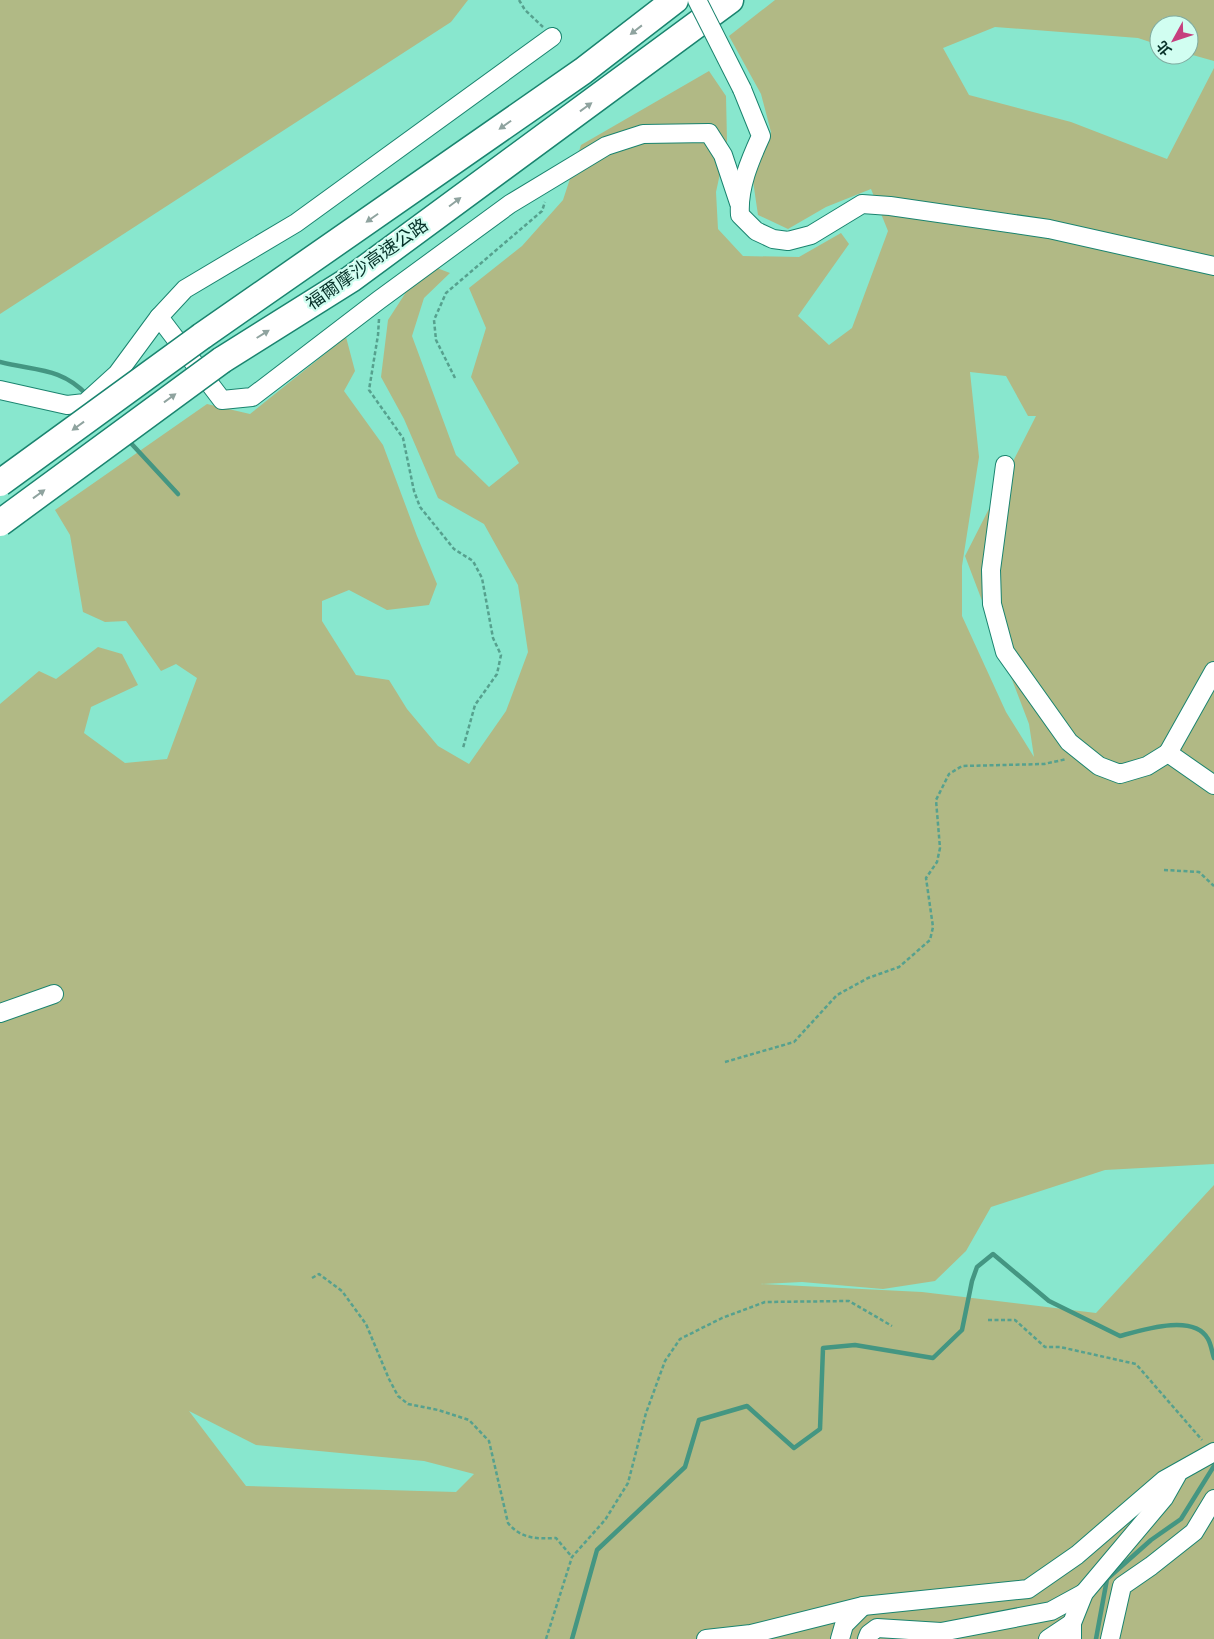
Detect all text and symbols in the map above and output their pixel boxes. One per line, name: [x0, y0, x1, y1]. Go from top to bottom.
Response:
north arrow: [1149, 15, 1199, 65]
one-way arrow: [630, 25, 643, 35]
text: 北: [1152, 37, 1175, 60]
one-way arrow: [579, 101, 592, 112]
one-way arrow: [498, 121, 512, 130]
one-way arrow: [448, 197, 461, 208]
street label: 福爾摩沙高速公路: [301, 212, 432, 314]
one-way arrow: [365, 213, 378, 223]
one-way arrow: [257, 330, 270, 339]
one-way arrow: [164, 393, 177, 403]
one-way arrow: [71, 421, 84, 431]
one-way arrow: [33, 489, 46, 499]

